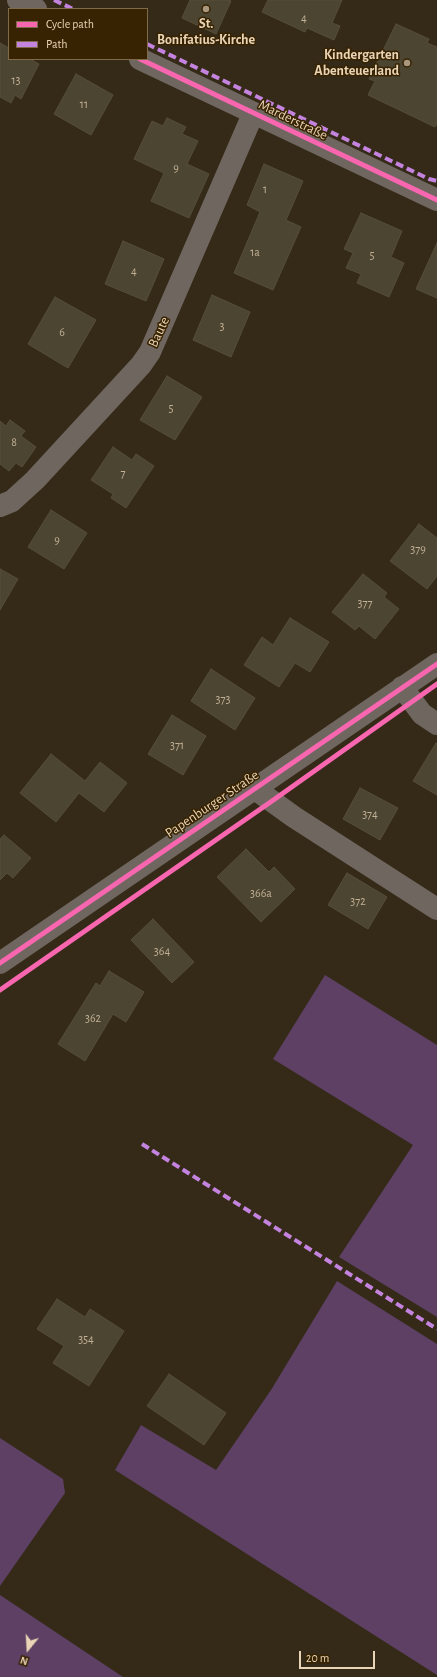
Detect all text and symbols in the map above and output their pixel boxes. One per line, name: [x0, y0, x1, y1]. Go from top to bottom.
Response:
marker: St. Bonifatius-Kirche: [201, 4, 211, 14]
legend: [8, 8, 148, 60]
house number: 4: [301, 11, 307, 25]
place label: St. Bonifatius-Kirche: [157, 16, 255, 48]
text: Cycle path: [46, 18, 94, 30]
text: Path: [46, 38, 68, 50]
place label: Kindergarten Abenteuerland: [314, 47, 399, 80]
marker: Kindergarten Abenteuerland: [402, 58, 412, 68]
house number: 13: [11, 73, 21, 87]
street label: Marderstraße: [256, 96, 330, 144]
house number: 11: [80, 97, 88, 111]
house number: 9: [173, 161, 179, 175]
house number: 1: [263, 182, 267, 196]
house number: 1a: [250, 245, 260, 259]
house number: 5: [369, 248, 375, 262]
house number: 4: [131, 264, 137, 278]
street label: Baute: [145, 314, 173, 350]
house number: 3: [220, 319, 224, 333]
house number: 6: [59, 325, 65, 339]
house number: 5: [168, 401, 174, 415]
house number: 8: [11, 435, 17, 449]
house number: 7: [120, 466, 126, 480]
house number: 9: [54, 533, 60, 547]
house number: 379: [410, 542, 426, 556]
house number: 377: [358, 596, 372, 610]
house number: 373: [216, 692, 230, 706]
house number: 371: [170, 738, 184, 752]
street label: Papenburger Straße: [162, 767, 262, 841]
house number: 374: [362, 807, 378, 821]
house number: 366a: [250, 886, 272, 900]
house number: 372: [350, 894, 366, 908]
house number: 364: [154, 944, 170, 958]
house number: 362: [85, 1011, 101, 1025]
house number: 354: [78, 1332, 94, 1346]
north arrow: [8, 1629, 48, 1669]
scale bar: [301, 1643, 377, 1669]
text: 20 m: [306, 1652, 329, 1664]
text: N: [19, 1654, 29, 1667]

